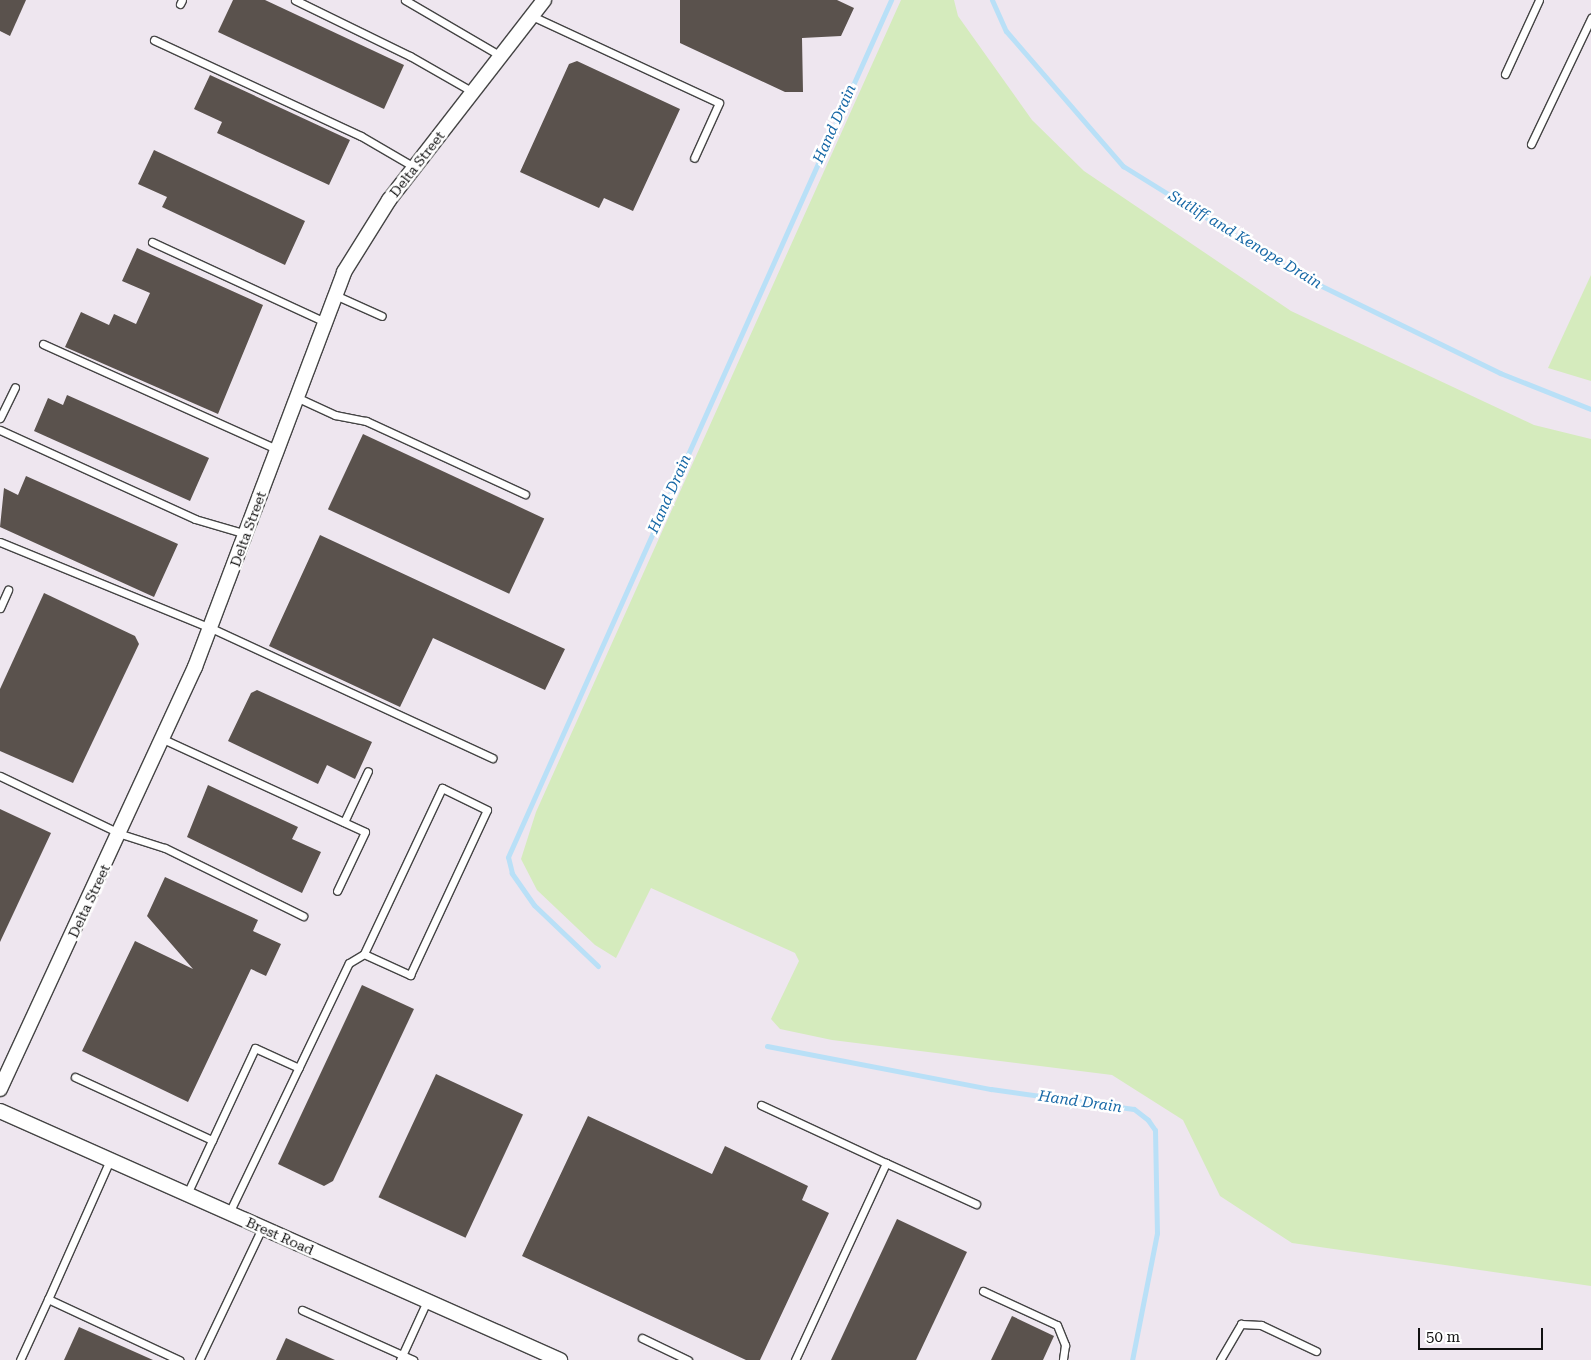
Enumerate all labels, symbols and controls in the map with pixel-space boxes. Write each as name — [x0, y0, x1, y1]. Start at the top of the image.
water label: Hand Drain — [810, 82, 860, 166]
street label: Delta Street — [386, 128, 448, 200]
water label: Sutliff and Kenope Drain — [1165, 187, 1325, 293]
water label: Hand Drain — [645, 452, 695, 536]
street label: Delta Street — [227, 489, 269, 569]
street label: Delta Street — [65, 862, 113, 940]
water label: Hand Drain — [1037, 1087, 1123, 1117]
street label: Brest Road — [243, 1214, 317, 1258]
scale bar — [1421, 1318, 1546, 1350]
text: 50 m — [1426, 1328, 1460, 1346]

